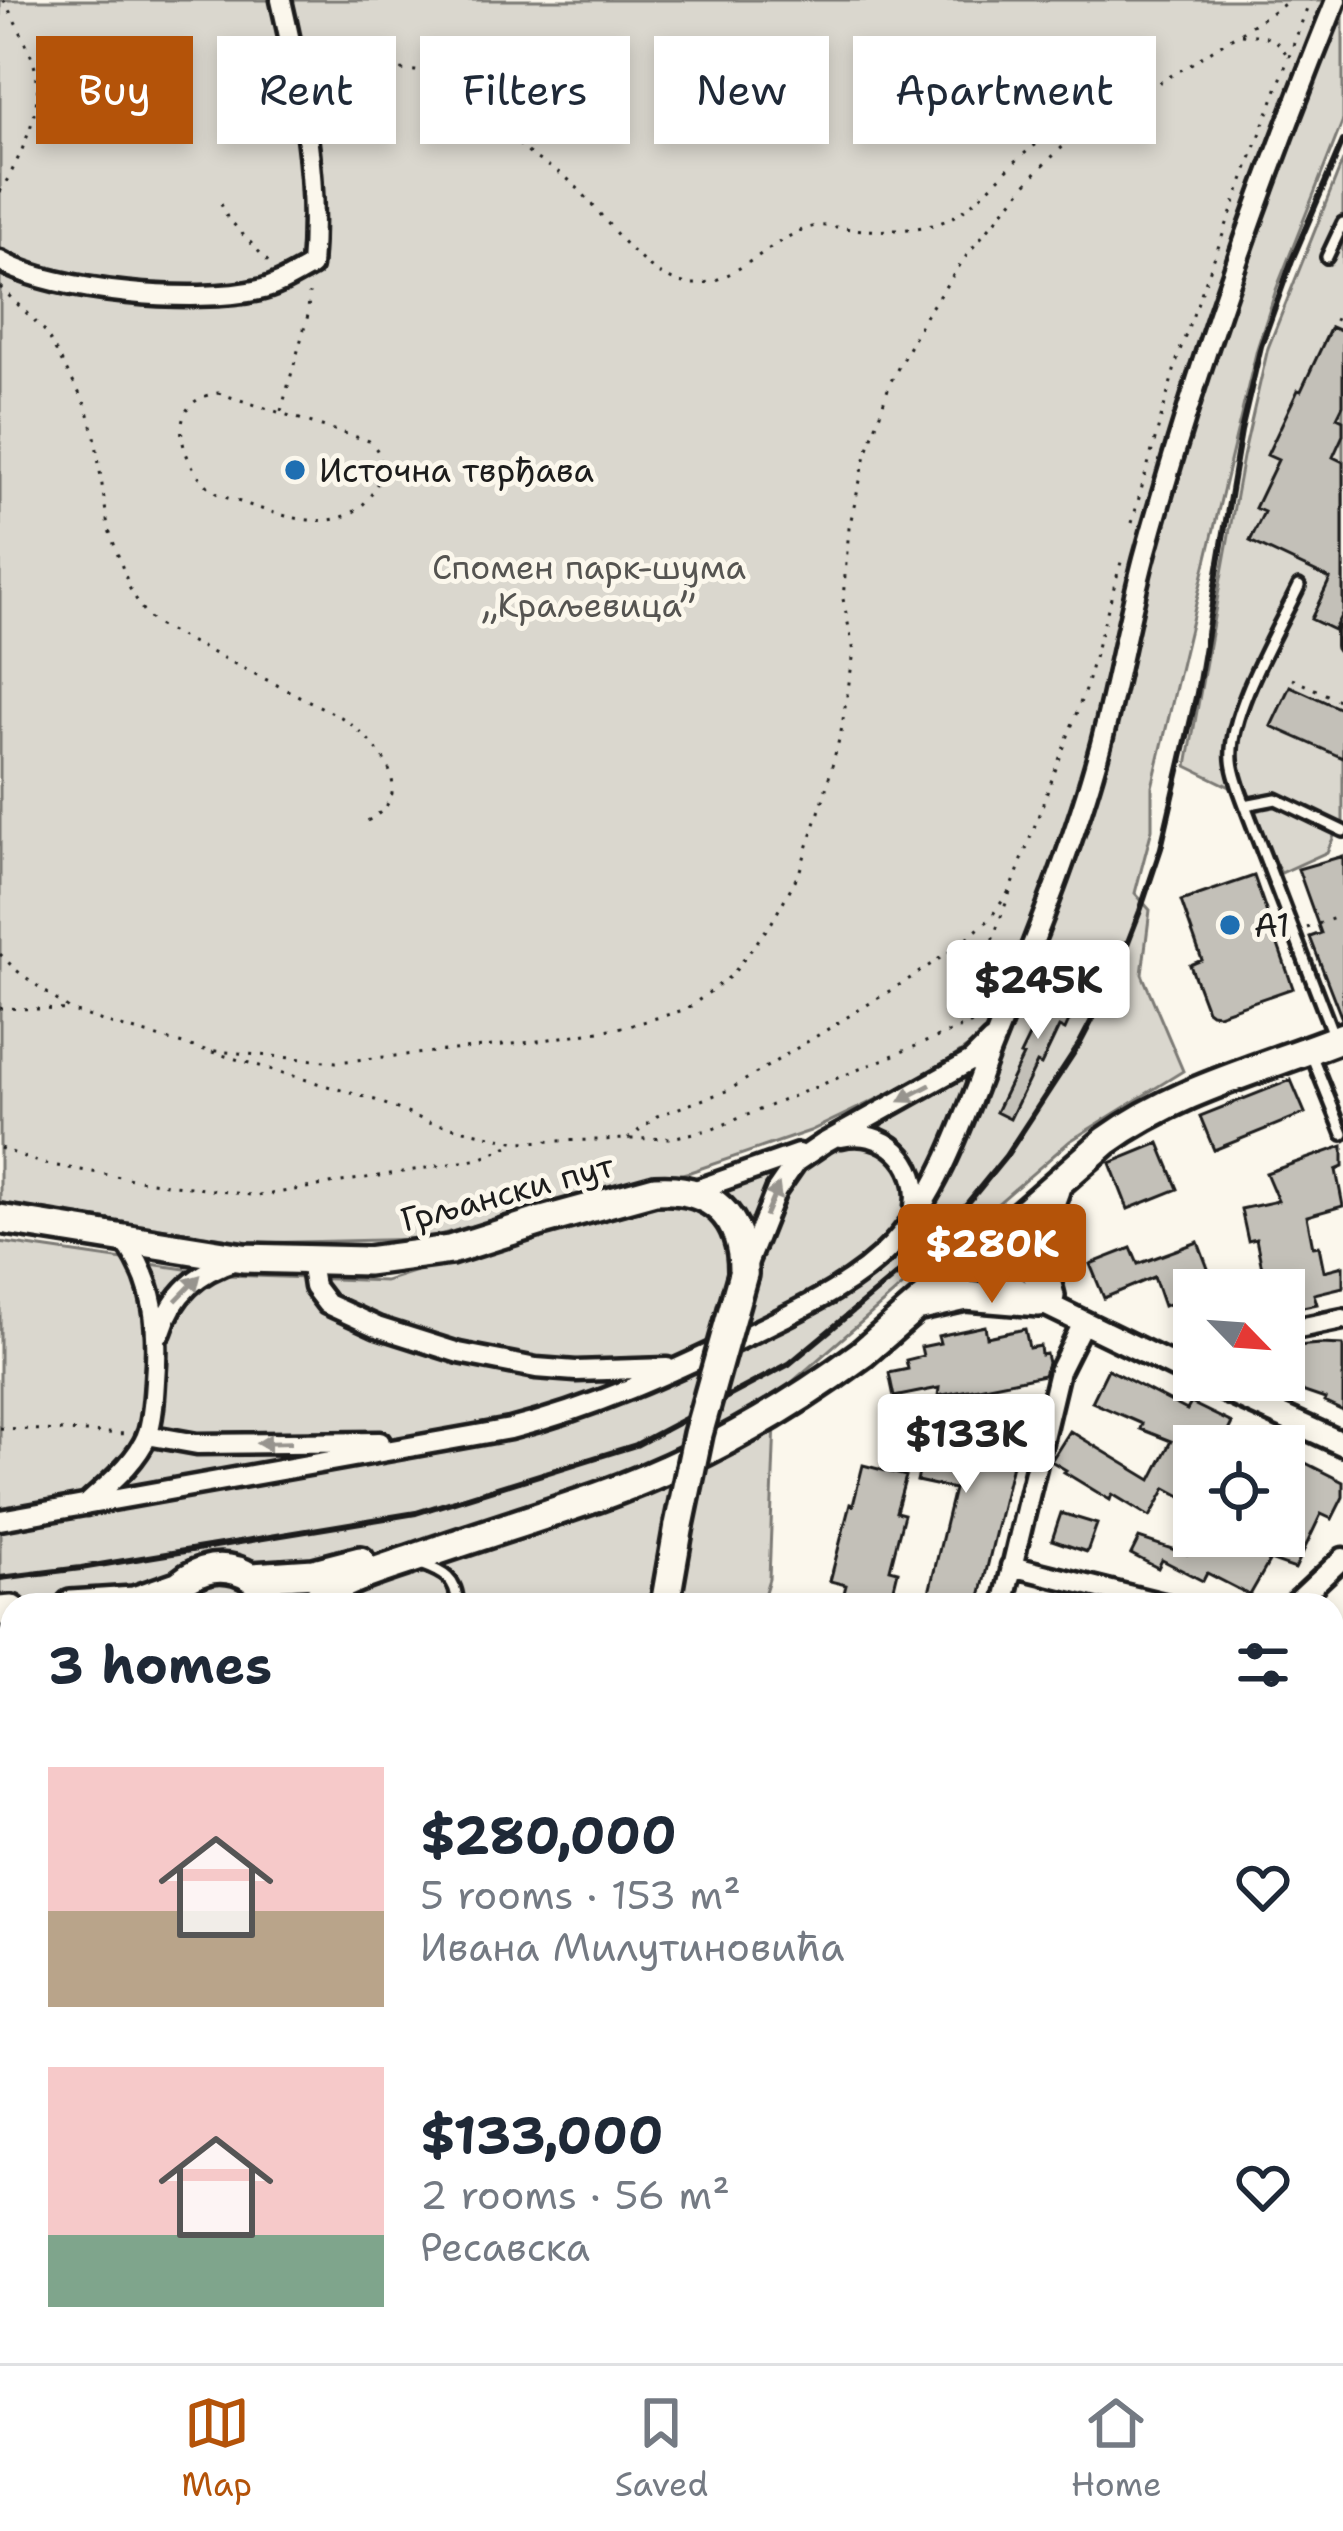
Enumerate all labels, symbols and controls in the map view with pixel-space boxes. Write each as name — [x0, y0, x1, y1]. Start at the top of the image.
chip: Buy — [36, 36, 193, 144]
chip: Rent — [217, 36, 396, 144]
chip: Filters — [420, 36, 630, 144]
chip: New — [654, 36, 829, 144]
chip: Apartment — [853, 36, 1156, 144]
place label: Источна тврђава — [319, 448, 594, 493]
marker: Источна тврђава — [282, 457, 308, 483]
park label: Спомен парк-шума „Краљевица” — [432, 545, 746, 628]
place label: A1 — [1254, 903, 1290, 948]
marker: A1 — [1217, 912, 1243, 938]
pin: $245K — [954, 940, 1122, 1042]
text: $245K — [974, 953, 1102, 1005]
one-way arrow — [897, 1083, 932, 1103]
street label: Грљански пут — [396, 1142, 619, 1242]
one-way arrow — [763, 1183, 783, 1218]
pin: $280K — [908, 1204, 1076, 1306]
text: $280K — [925, 1217, 1059, 1269]
north arrow — [1173, 1269, 1305, 1401]
map controls — [1173, 1269, 1305, 1557]
one-way arrow — [174, 1274, 202, 1303]
pin: $133K — [882, 1394, 1050, 1496]
text: $133K — [905, 1407, 1027, 1459]
button: locate — [1173, 1425, 1305, 1557]
one-way arrow — [254, 1433, 292, 1453]
text: 3 homes — [48, 1631, 272, 1699]
icon: filters — [1230, 1632, 1296, 1698]
text: $280,000 — [420, 1801, 677, 1869]
icon: home — [144, 1815, 288, 1959]
icon: heart — [1230, 1854, 1296, 1920]
text: 5 rooms · 153 m² — [420, 1869, 741, 1921]
text: Ивана Милутиновића — [420, 1921, 845, 1973]
text: $133,000 — [420, 2101, 664, 2169]
icon: home — [144, 2115, 288, 2259]
icon: heart — [1230, 2154, 1296, 2220]
text: 2 rooms · 56 m² — [420, 2169, 730, 2221]
text: Ресавска — [420, 2221, 590, 2273]
tab: Map — [181, 2390, 252, 2507]
tab: Saved — [615, 2390, 708, 2507]
tab: Home — [1071, 2390, 1162, 2507]

